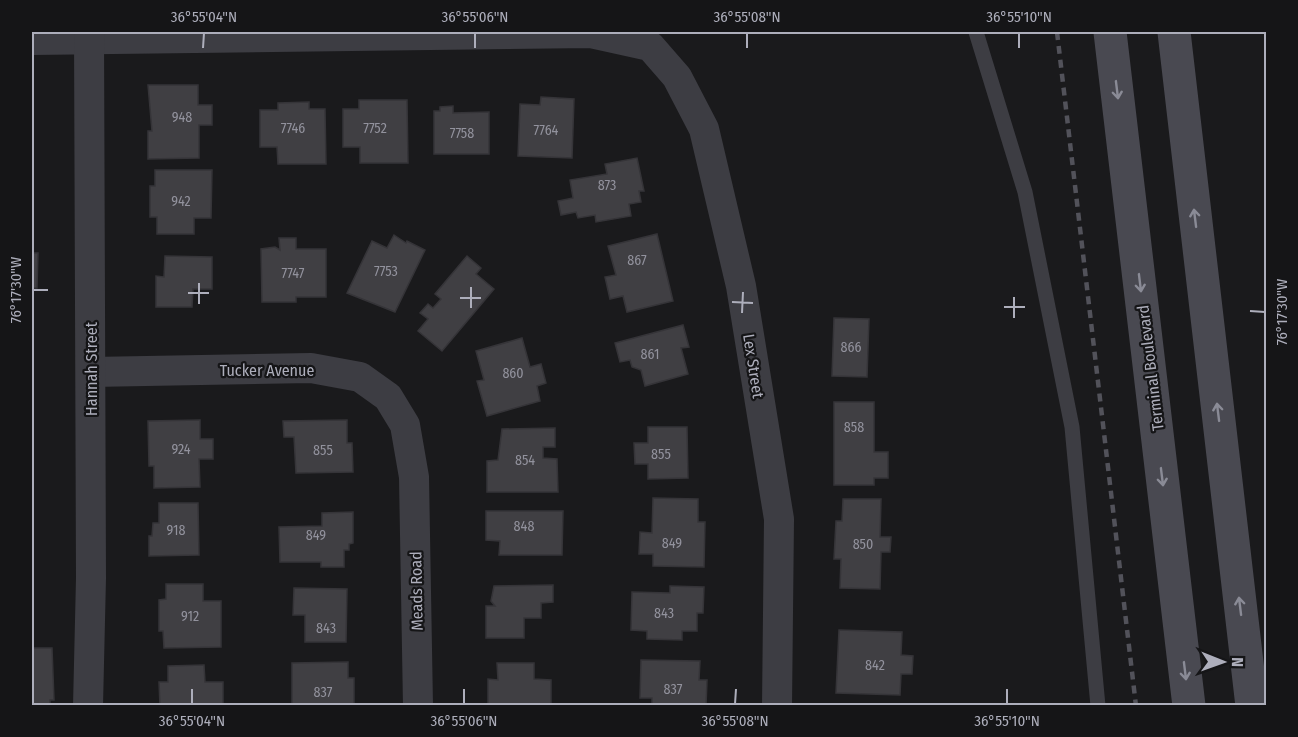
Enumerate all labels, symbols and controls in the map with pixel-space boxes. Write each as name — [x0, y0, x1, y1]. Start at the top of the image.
text: 36°55'04"N — [171, 8, 237, 26]
text: 36°55'06"N — [442, 8, 508, 26]
text: 36°55'08"N — [713, 8, 781, 26]
text: 36°55'10"N — [986, 8, 1052, 26]
one-way arrow — [1112, 79, 1123, 99]
house number: 948 — [172, 109, 192, 126]
house number: 7746 — [281, 120, 305, 137]
house number: 7752 — [363, 120, 387, 137]
house number: 7764 — [534, 122, 559, 139]
house number: 7758 — [450, 125, 474, 142]
house number: 873 — [598, 177, 616, 194]
house number: 942 — [171, 193, 191, 210]
one-way arrow — [1190, 209, 1201, 229]
house number: 867 — [627, 252, 647, 269]
text: 76°17'30"W — [7, 257, 25, 323]
house number: 7753 — [374, 263, 398, 280]
house number: 7747 — [281, 265, 305, 282]
one-way arrow — [1134, 273, 1145, 293]
text: 76°17'30"W — [1273, 279, 1291, 345]
street label: Terminal Boulevard — [1133, 304, 1168, 432]
street label: Hannah Street — [82, 321, 101, 416]
street label: Lex Street — [739, 333, 768, 400]
house number: 866 — [841, 339, 861, 356]
house number: 861 — [641, 346, 659, 363]
street label: Tucker Avenue — [220, 361, 314, 380]
house number: 860 — [502, 365, 524, 382]
one-way arrow — [1212, 403, 1223, 422]
house number: 858 — [844, 419, 864, 436]
house number: 924 — [171, 441, 191, 458]
house number: 855 — [313, 442, 333, 459]
house number: 855 — [651, 446, 671, 463]
house number: 854 — [515, 452, 535, 469]
one-way arrow — [1157, 467, 1168, 486]
house number: 848 — [514, 518, 534, 535]
house number: 918 — [166, 522, 186, 539]
house number: 849 — [306, 527, 326, 544]
house number: 849 — [662, 535, 682, 552]
house number: 850 — [853, 536, 873, 553]
street label: Meads Road — [406, 551, 427, 631]
one-way arrow — [1235, 596, 1246, 616]
house number: 843 — [654, 605, 674, 622]
house number: 912 — [181, 608, 199, 625]
house number: 843 — [316, 620, 336, 637]
north arrow — [1193, 632, 1253, 692]
house number: 842 — [865, 657, 885, 674]
text: N — [1228, 657, 1247, 667]
one-way arrow — [1180, 660, 1191, 680]
house number: 837 — [664, 681, 683, 698]
house number: 837 — [314, 684, 333, 701]
text: 36°55'04"N — [159, 712, 225, 730]
text: 36°55'06"N — [431, 712, 497, 730]
text: 36°55'08"N — [701, 712, 769, 730]
text: 36°55'10"N — [974, 712, 1040, 730]

